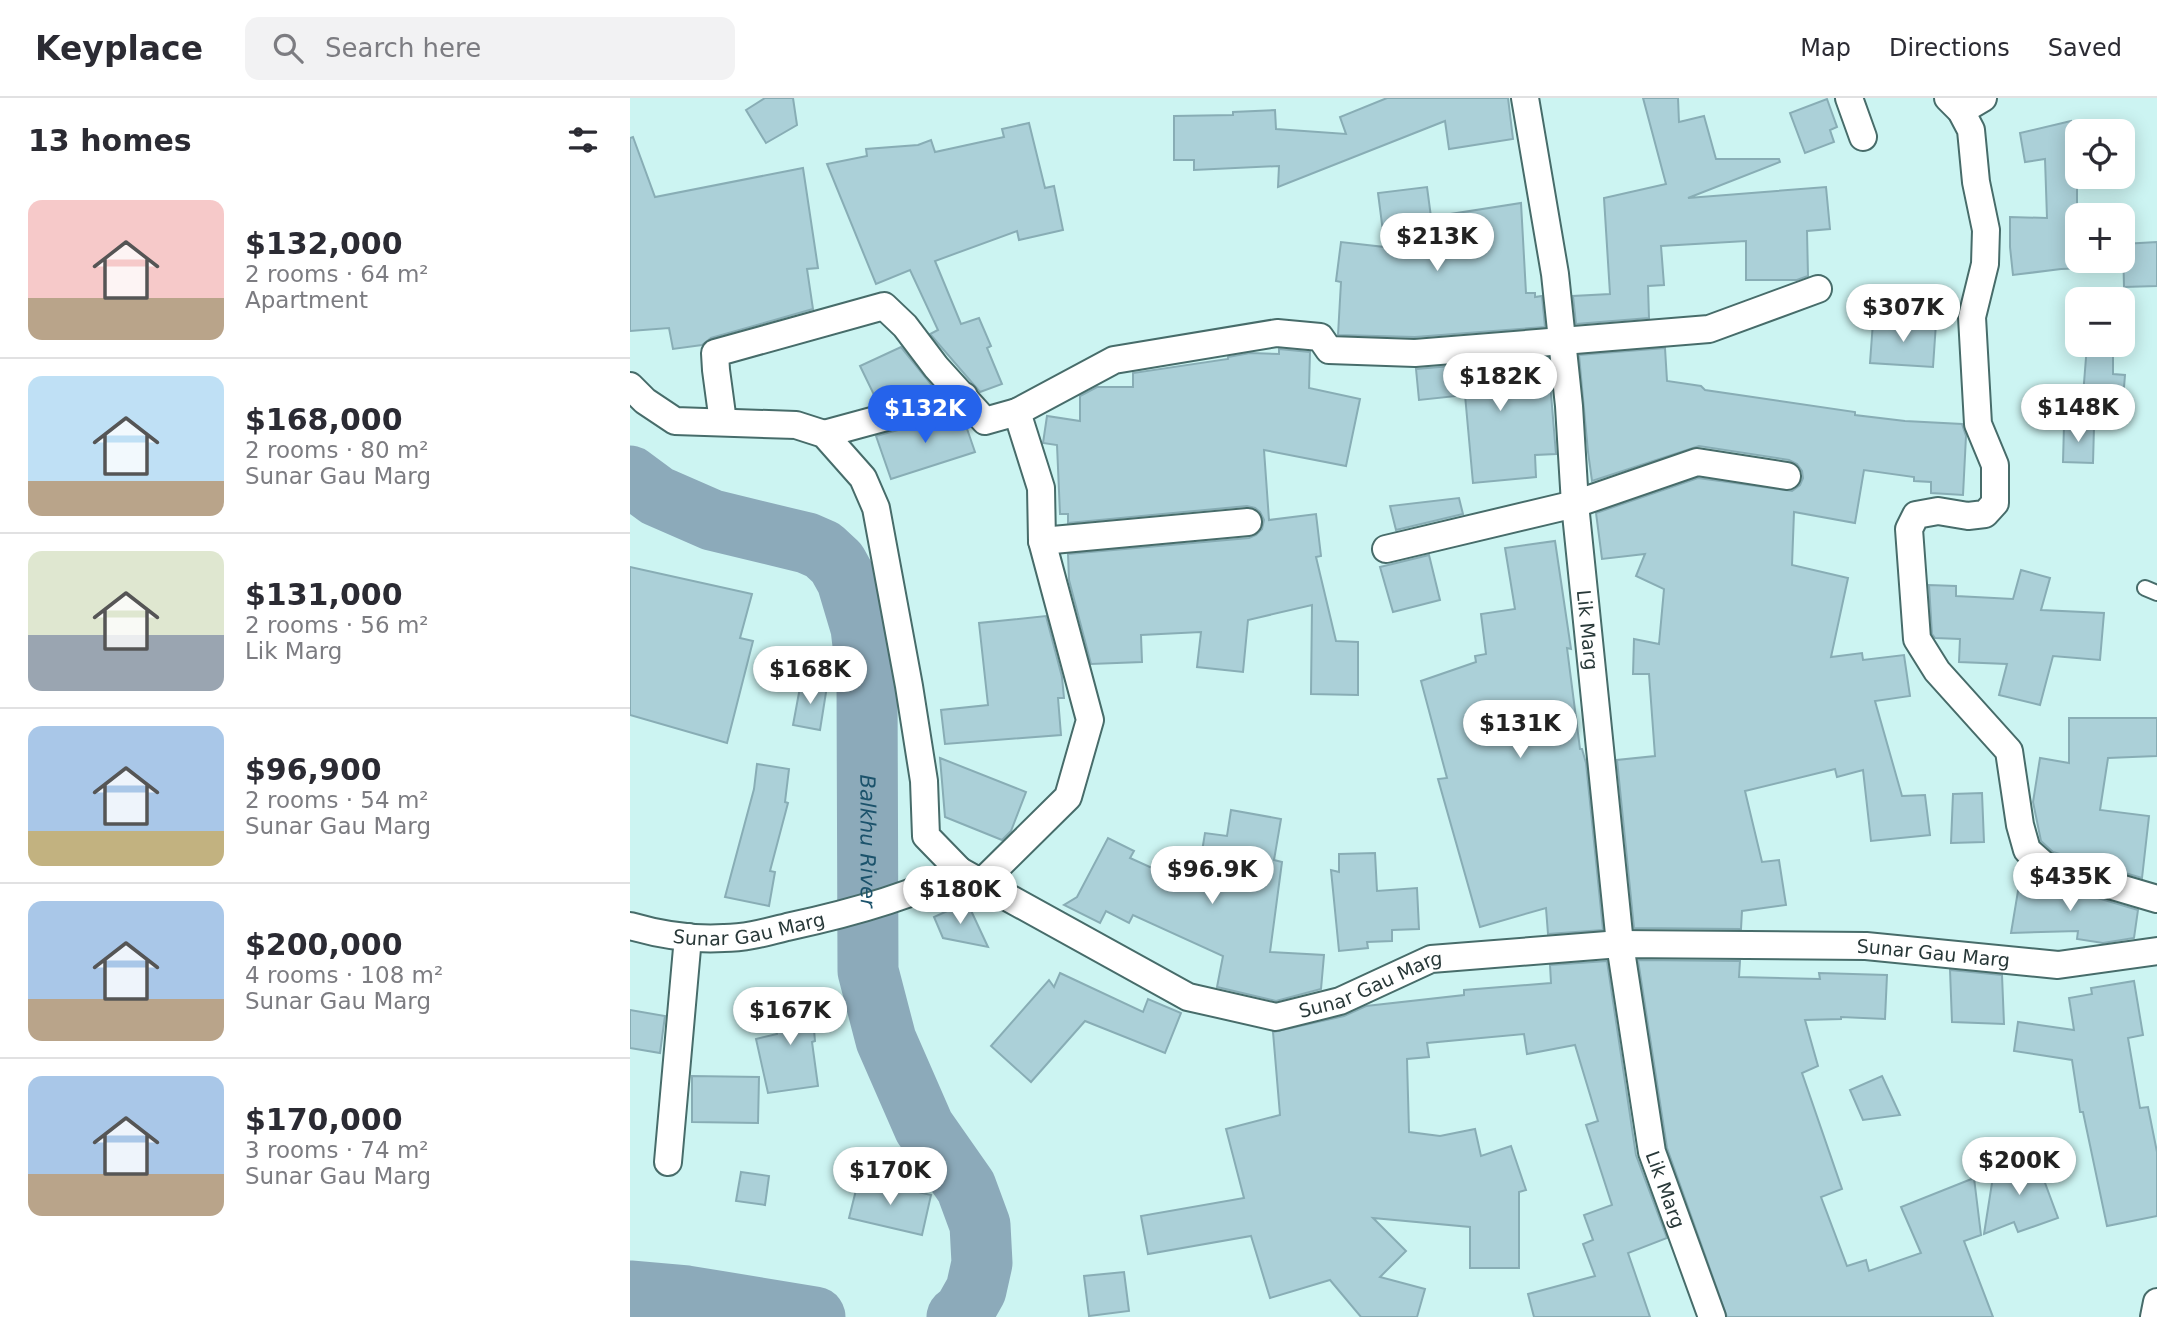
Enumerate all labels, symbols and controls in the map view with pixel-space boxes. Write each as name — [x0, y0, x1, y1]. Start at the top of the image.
search box — [245, 17, 735, 80]
text: Keyplace — [35, 29, 203, 68]
icon: search — [269, 29, 307, 67]
text: Search here — [325, 33, 481, 63]
text: Map — [1800, 34, 1851, 62]
text: Directions — [1889, 34, 2010, 62]
text: Saved — [2048, 34, 2122, 62]
map controls — [2065, 119, 2135, 357]
button: locate — [2065, 119, 2135, 189]
icon: filters — [564, 121, 602, 159]
text: 13 homes — [28, 123, 192, 158]
button: + — [2065, 203, 2135, 273]
pin: $213K — [1388, 214, 1486, 273]
text: $213K — [1396, 223, 1478, 249]
text: $132,000 — [245, 226, 403, 261]
icon: home — [84, 228, 168, 312]
text: 2 rooms · 64 m² — [245, 261, 429, 287]
pin: $307K — [1854, 285, 1952, 344]
text: Apartment — [245, 287, 368, 313]
button: − — [2065, 287, 2135, 357]
text: $307K — [1862, 294, 1944, 320]
pin: $182K — [1451, 354, 1549, 413]
text: $182K — [1459, 363, 1541, 389]
pin: $148K — [2029, 384, 2127, 444]
pin: $132K — [876, 386, 974, 445]
text: $148K — [2037, 394, 2119, 420]
text: $132K — [884, 395, 966, 421]
text: $168,000 — [245, 402, 403, 437]
icon: home — [84, 404, 168, 488]
text: 2 rooms · 80 m² — [245, 437, 429, 463]
text: Sunar Gau Marg — [245, 463, 431, 489]
text: $131,000 — [245, 577, 403, 612]
icon: home — [84, 579, 168, 663]
street label: Lik Marg — [1573, 589, 1603, 671]
text: 2 rooms · 56 m² — [245, 612, 429, 638]
text: Lik Marg — [245, 638, 342, 664]
pin: $168K — [761, 646, 859, 706]
text: $168K — [769, 656, 851, 682]
pin: $131K — [1471, 700, 1569, 760]
text: $131K — [1479, 710, 1561, 736]
text: $96,900 — [245, 752, 382, 787]
icon: home — [84, 754, 168, 838]
water label: Balkhu River — [855, 775, 880, 909]
text: 2 rooms · 54 m² — [245, 787, 429, 813]
text: Sunar Gau Marg — [245, 813, 431, 839]
pin: $96.9K — [1155, 846, 1269, 906]
pin: $435K — [2021, 854, 2119, 913]
text: $96.9K — [1167, 856, 1257, 882]
text: $435K — [2029, 863, 2111, 889]
pin: $180K — [911, 866, 1009, 926]
text: $180K — [919, 876, 1001, 902]
street label: Sunar Gau Marg — [672, 908, 827, 950]
text: $200,000 — [245, 927, 403, 962]
icon: home — [84, 929, 168, 1013]
street label: Sunar Gau Marg — [1857, 935, 2011, 971]
street label: Sunar Gau Marg — [1296, 947, 1443, 1022]
text: 4 rooms · 108 m² — [245, 962, 443, 988]
text: Sunar Gau Marg — [245, 988, 431, 1014]
pin: $167K — [741, 988, 839, 1047]
text: $167K — [749, 997, 831, 1023]
text: $170,000 — [245, 1102, 403, 1137]
icon: home — [84, 1104, 168, 1188]
text: 3 rooms · 74 m² — [245, 1137, 429, 1163]
pin: $200K — [1970, 1138, 2068, 1197]
text: $200K — [1978, 1147, 2060, 1173]
pin: $170K — [841, 1148, 939, 1207]
street label: Lik Marg — [1641, 1148, 1690, 1231]
text: $170K — [849, 1157, 931, 1183]
text: Sunar Gau Marg — [245, 1163, 431, 1189]

